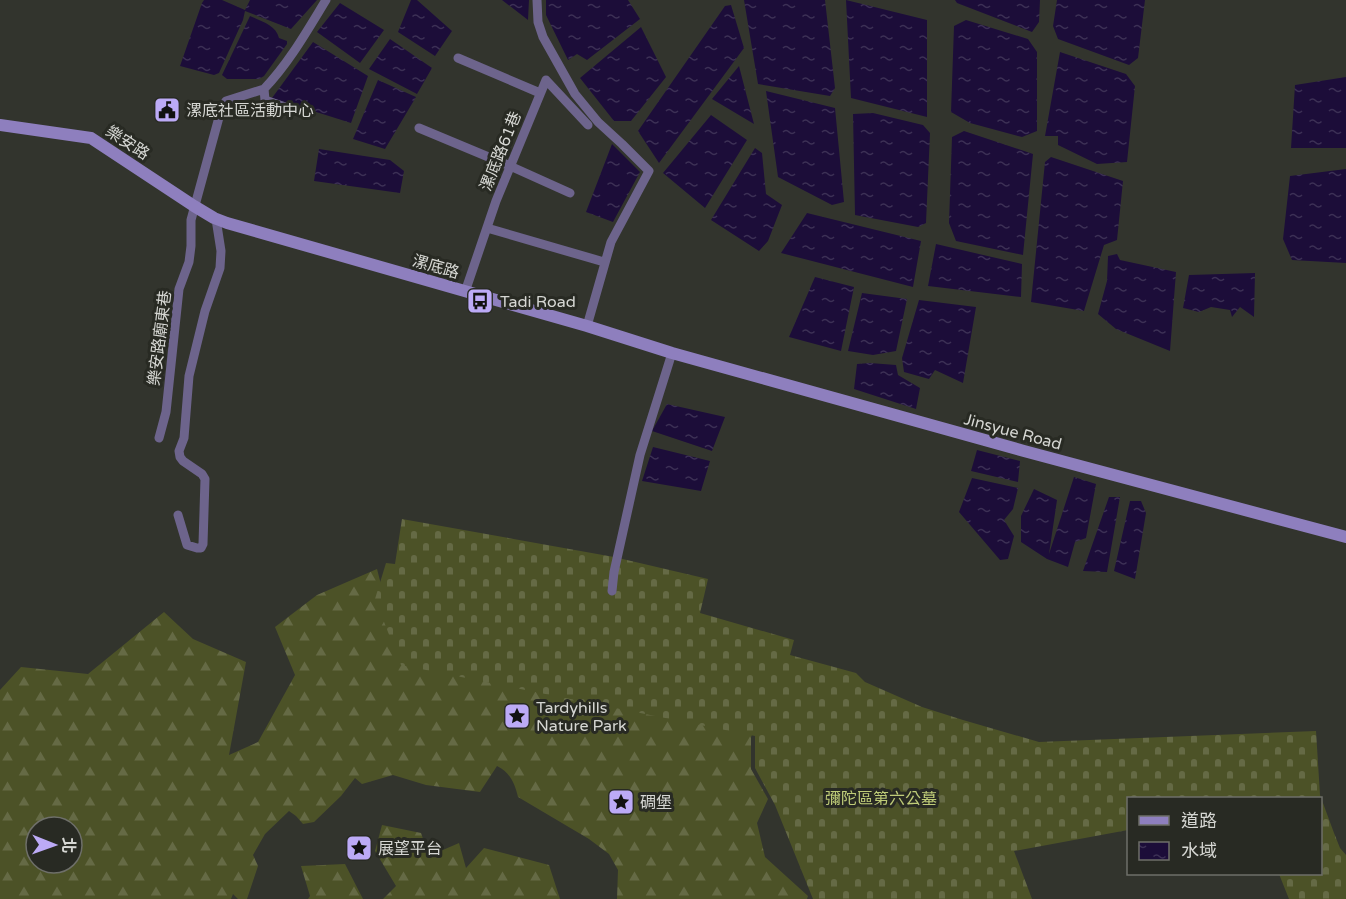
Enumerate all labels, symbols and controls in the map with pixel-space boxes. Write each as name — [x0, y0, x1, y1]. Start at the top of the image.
public building icon: 漯底社區活動中心 — [152, 95, 182, 125]
place label: 漯底社區活動中心 — [186, 101, 314, 121]
street label: 漯底路61巷 — [476, 109, 526, 194]
street label: 樂安路 — [102, 121, 153, 164]
street label: 漯底路 — [410, 251, 462, 283]
bus stop icon: Tadi Road — [465, 286, 495, 316]
street label: 樂安路廟東巷 — [144, 289, 176, 387]
place label: Tadi Road — [500, 292, 576, 312]
street label: Jinsyue Road — [962, 409, 1064, 455]
place label: Tardyhills Nature Park — [536, 698, 627, 736]
place icon: Tardyhills Nature Park — [502, 701, 532, 731]
place icon: 碉堡 — [606, 787, 636, 817]
park label: 彌陀區第六公墓 — [825, 789, 937, 809]
place label: 碉堡 — [640, 793, 672, 813]
legend — [1127, 797, 1322, 875]
text: 道路 — [1181, 810, 1217, 832]
north arrow — [24, 815, 84, 875]
place icon: 展望平台 — [344, 833, 374, 863]
text: 北 — [58, 837, 78, 853]
place label: 展望平台 — [378, 839, 442, 859]
text: 水域 — [1181, 840, 1217, 862]

